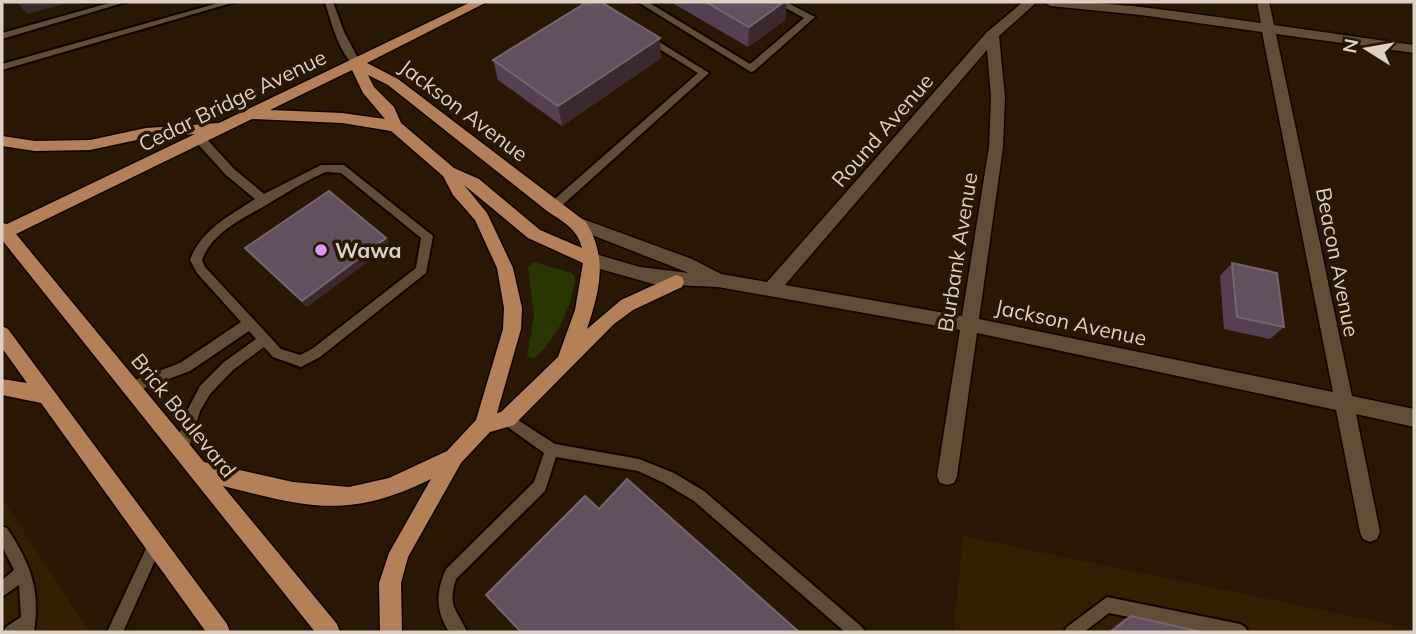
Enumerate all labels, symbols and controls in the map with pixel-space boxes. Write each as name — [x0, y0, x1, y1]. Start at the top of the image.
north arrow — [1332, 14, 1402, 84]
text: N — [1337, 36, 1363, 55]
street label: Cedar Bridge Avenue — [134, 43, 330, 157]
street label: Jackson Avenue — [395, 53, 533, 167]
street label: Round Avenue — [826, 68, 938, 192]
street label: Burbank Avenue — [932, 170, 982, 334]
street label: Beacon Avenue — [1311, 185, 1365, 339]
place label: Wawa — [335, 237, 402, 263]
marker: Wawa — [313, 242, 329, 258]
street label: Jackson Avenue — [993, 293, 1149, 351]
street label: Brick Boulevard — [126, 348, 242, 482]

